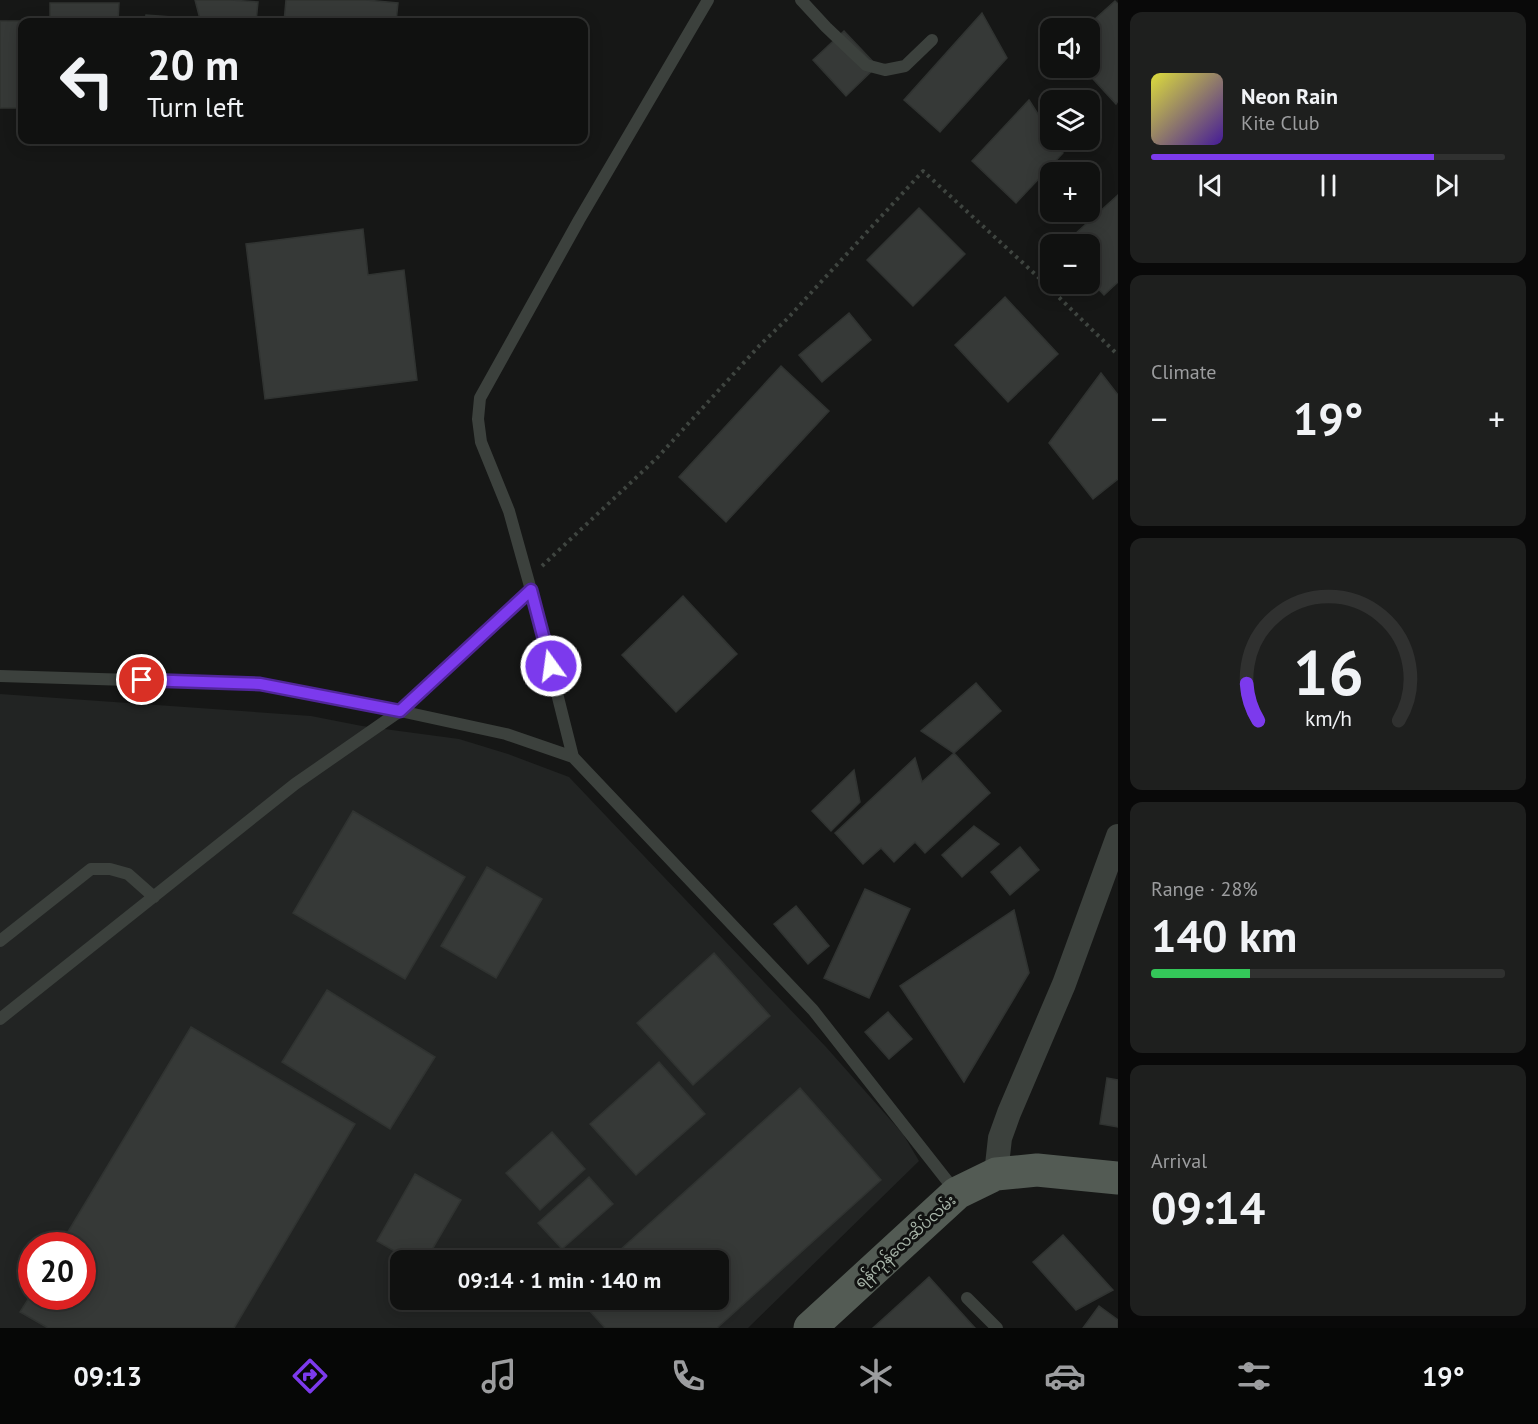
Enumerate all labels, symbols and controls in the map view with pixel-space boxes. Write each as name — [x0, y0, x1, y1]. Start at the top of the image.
map controls — [1040, 18, 1100, 294]
button: sound — [1040, 18, 1100, 78]
text: 20 m — [147, 37, 239, 92]
icon: left — [48, 42, 126, 120]
text: Neon Rain — [1241, 82, 1338, 110]
text: Turn left — [147, 90, 244, 124]
button: layers — [1040, 90, 1100, 150]
text: Kite Club — [1241, 110, 1319, 136]
button: + — [1040, 162, 1100, 222]
icon: previous — [1194, 169, 1227, 202]
icon: pause — [1312, 169, 1345, 202]
icon: next — [1430, 169, 1463, 202]
button: − — [1040, 234, 1100, 294]
text: Climate — [1151, 359, 1217, 385]
text: 19° — [1293, 389, 1363, 447]
text: − — [1151, 397, 1168, 440]
text: + — [1488, 397, 1505, 440]
text: 16 — [1293, 631, 1363, 712]
position arrow — [519, 634, 583, 698]
pin — [116, 654, 167, 705]
icon: arrive — [125, 663, 158, 696]
text: km/h — [1304, 704, 1351, 732]
text: Range · 28% — [1151, 876, 1258, 902]
text: 140 km — [1151, 906, 1297, 964]
text: Arrival — [1151, 1148, 1207, 1174]
text: 09:14 — [1151, 1178, 1265, 1236]
street label: ရန်ကုန်လေဆိပ်လမ်း — [850, 1191, 962, 1294]
speed limit sign: 20 — [18, 1232, 96, 1310]
text: 09:14 · 1 min · 140 m — [458, 1266, 661, 1294]
icon: directions — [289, 1355, 331, 1397]
icon: music — [478, 1355, 520, 1397]
icon: phone — [667, 1355, 709, 1397]
icon: climate — [855, 1355, 897, 1397]
icon: car — [1044, 1355, 1086, 1397]
icon: filters — [1233, 1355, 1275, 1397]
text: 09:13 — [73, 1359, 142, 1393]
text: 19° — [1422, 1359, 1464, 1393]

